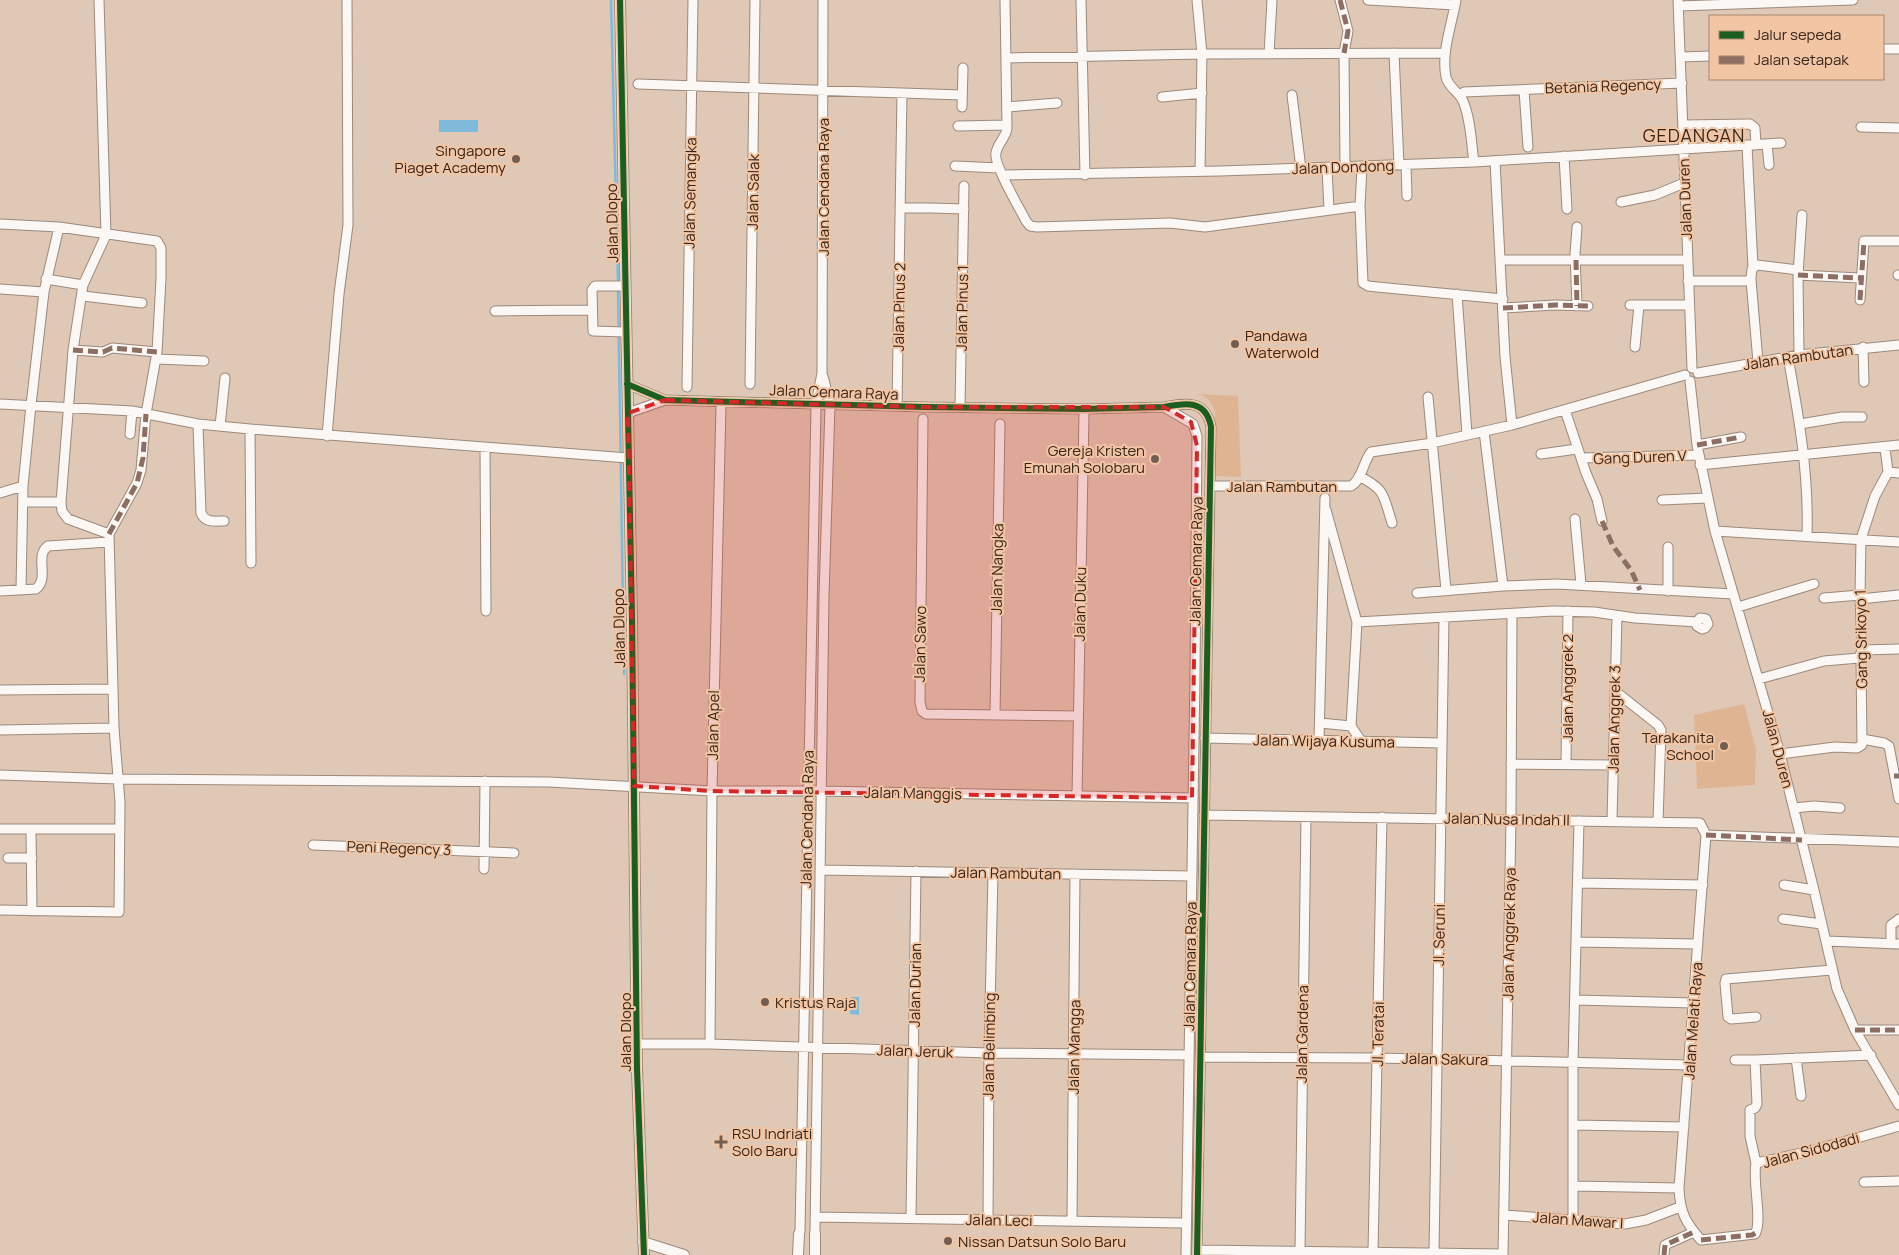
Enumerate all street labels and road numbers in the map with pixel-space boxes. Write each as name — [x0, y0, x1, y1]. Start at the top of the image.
street label: Betania Regency — [1544, 73, 1662, 99]
street label: Jalan Cendana Raya — [813, 118, 834, 256]
street label: Jalan Semangka — [679, 137, 701, 249]
street label: Jalan Salak — [742, 153, 764, 230]
street label: Jalan Dondong — [1291, 155, 1395, 179]
street label: Jalan Duren — [1673, 158, 1697, 240]
street label: Jalan Dlopo — [601, 183, 623, 263]
street label: Jalan Pinus 2 — [888, 262, 910, 352]
street label: Jalan Pinus 1 — [951, 265, 973, 351]
street label: Jalan Rambutan — [1742, 339, 1854, 375]
street label: Jalan Cemara Raya — [769, 379, 899, 405]
street label: Gang Duren V — [1593, 445, 1687, 469]
street label: Jalan Rambutan — [1227, 476, 1337, 497]
street label: Jalan Cemara Raya — [1184, 496, 1208, 626]
street label: Jalan Nangka — [986, 523, 1008, 615]
street label: Jalan Duku — [1069, 567, 1091, 641]
street label: Jalan Dlopo — [608, 588, 630, 668]
street label: Gang Srikoyo 1 — [1850, 589, 1872, 689]
street label: Jalan Sawo — [909, 606, 931, 682]
street label: Jalan Anggrek 2 — [1557, 634, 1578, 742]
street label: Jalan Anggrek 3 — [1603, 665, 1625, 773]
street label: Jalan Apel — [702, 690, 724, 760]
street label: Jalan Duren — [1757, 707, 1799, 791]
street label: Jalan Wijaya Kusuma — [1253, 729, 1395, 753]
street label: Jalan Cendana Raya — [795, 750, 819, 888]
street label: Jalan Manggis — [864, 782, 962, 804]
street label: Jalan Nusa Indah II — [1444, 807, 1570, 831]
street label: Peni Regency 3 — [346, 836, 452, 860]
street label: Jalan Rambutan — [951, 862, 1062, 884]
street label: Jalan Anggrek Raya — [1497, 867, 1521, 1001]
street label: Jalan Cemara Raya — [1178, 901, 1202, 1031]
street label: Jl. Seruni — [1428, 904, 1450, 966]
street label: Jalan Durian — [904, 943, 926, 1027]
street label: Jalan Melati Raya — [1678, 961, 1708, 1081]
street label: Jalan Gardena — [1291, 985, 1313, 1083]
street label: Jalan Dlopo — [615, 992, 636, 1072]
street label: Jalan Belimbing — [978, 992, 1000, 1100]
street label: Jalan Mangga — [1063, 999, 1085, 1095]
street label: Jl. Teratai — [1367, 1001, 1389, 1067]
street label: Jalan Jeruk — [876, 1039, 954, 1063]
street label: Jalan Sakura — [1402, 1048, 1488, 1070]
street label: Jalan Sidodadi — [1760, 1127, 1862, 1173]
street label: Jalan Mawar I — [1532, 1206, 1624, 1234]
street label: Jalan Leci — [965, 1209, 1033, 1231]

